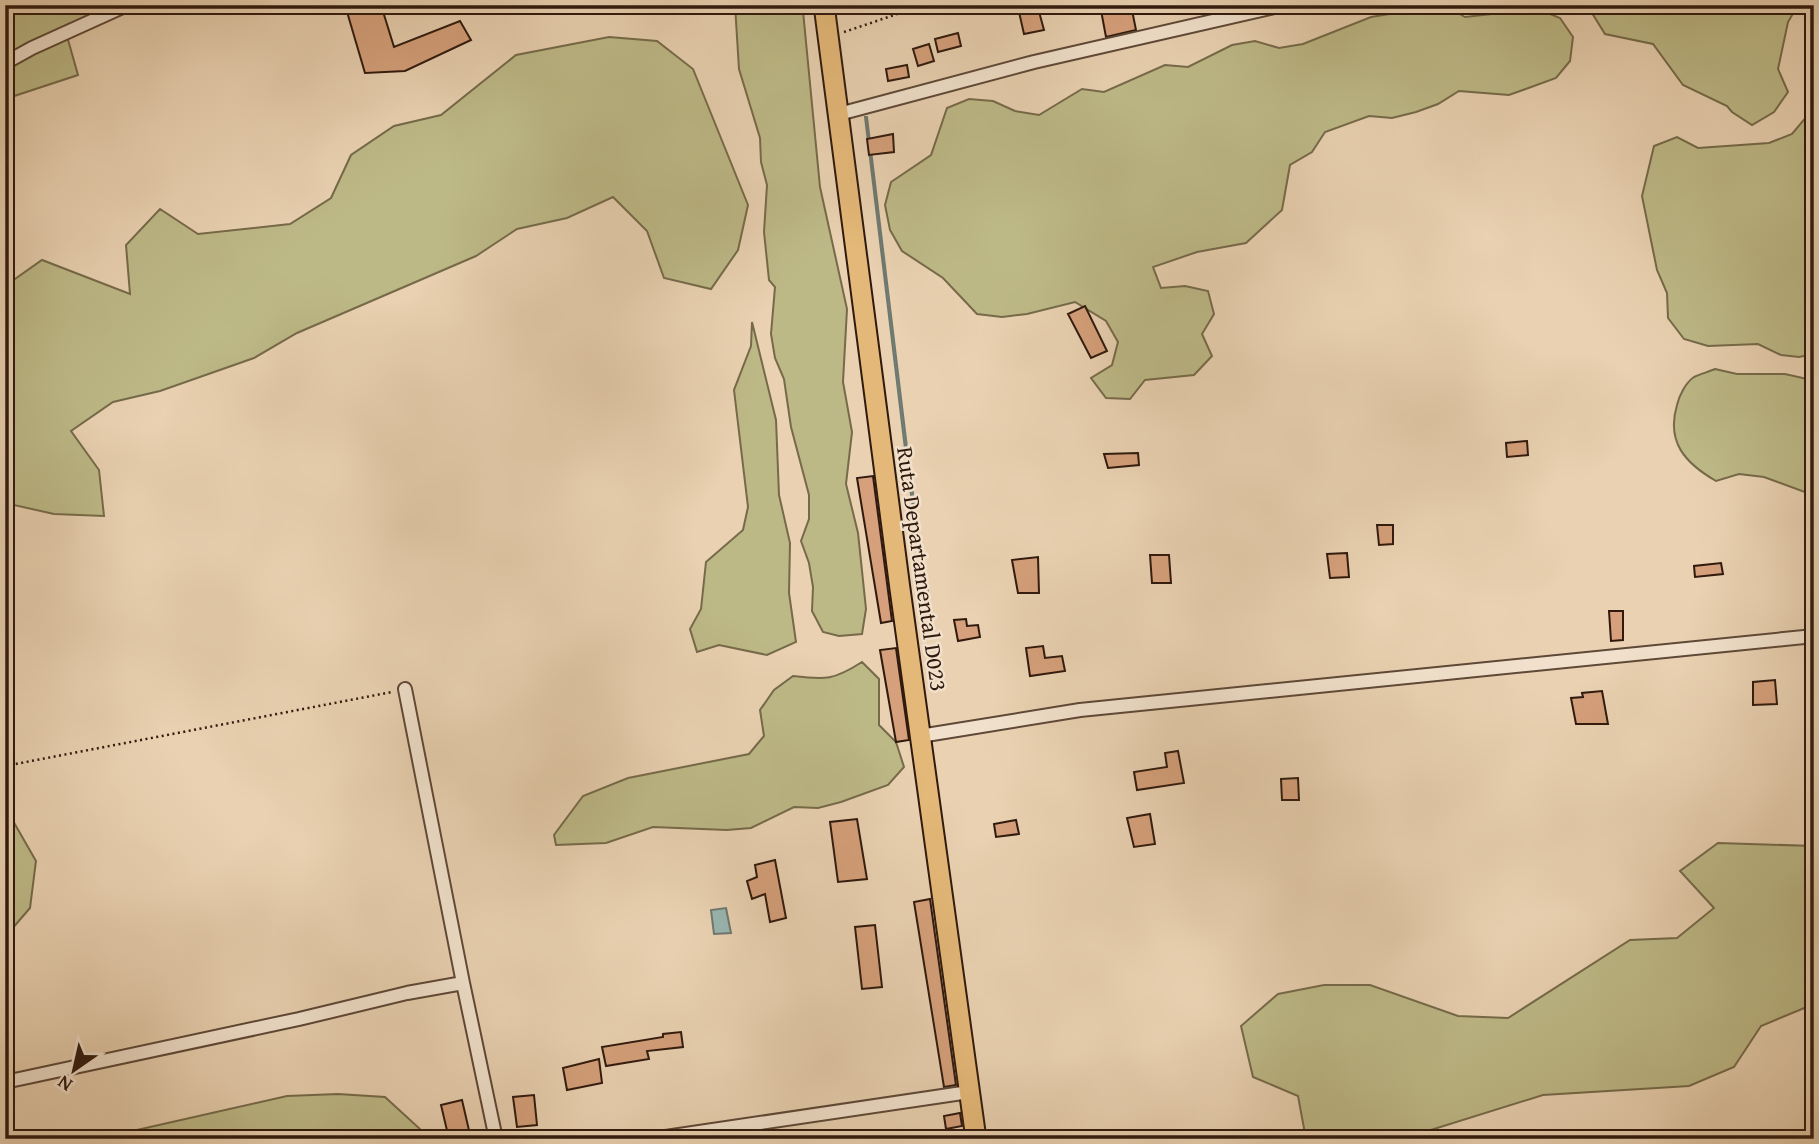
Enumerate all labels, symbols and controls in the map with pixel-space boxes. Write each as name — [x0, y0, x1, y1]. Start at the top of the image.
street label: Ruta Departamental D023 — [889, 445, 956, 693]
north arrow — [38, 1036, 108, 1106]
text: N — [51, 1069, 78, 1099]

